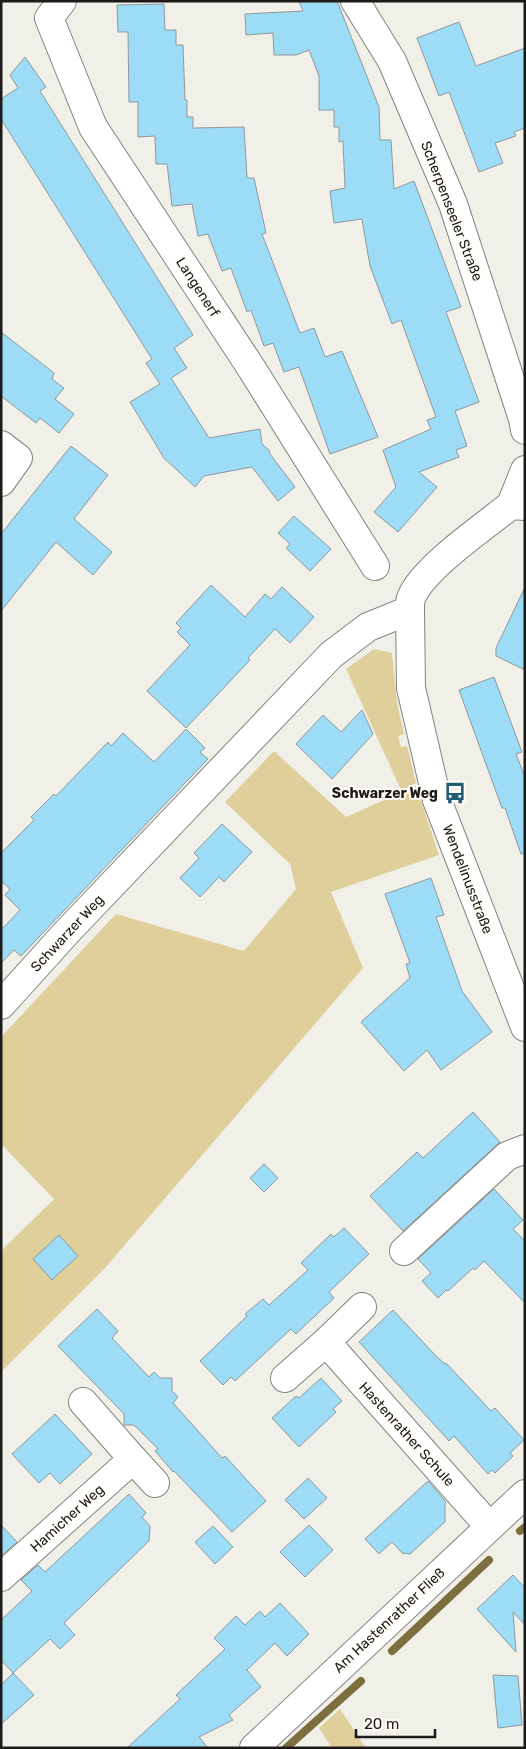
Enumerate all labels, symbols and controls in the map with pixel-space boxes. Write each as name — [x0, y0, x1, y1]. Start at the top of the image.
street label: Scherpenseeler Straße — [417, 139, 486, 284]
street label: Langenerf — [172, 254, 223, 321]
bus stop icon: Schwarzer Weg — [442, 780, 468, 806]
place label: Schwarzer Weg — [332, 785, 438, 802]
street label: Wendelinusstraße — [439, 822, 496, 936]
street label: Schwarzer Weg — [27, 891, 107, 975]
street label: Hastenrather Schule — [355, 1379, 458, 1490]
street label: Hamicher Weg — [27, 1481, 108, 1556]
street label: Am Hastenrather Fließ — [330, 1564, 449, 1676]
scale bar — [356, 1706, 435, 1738]
text: 20 m — [364, 1715, 399, 1733]

